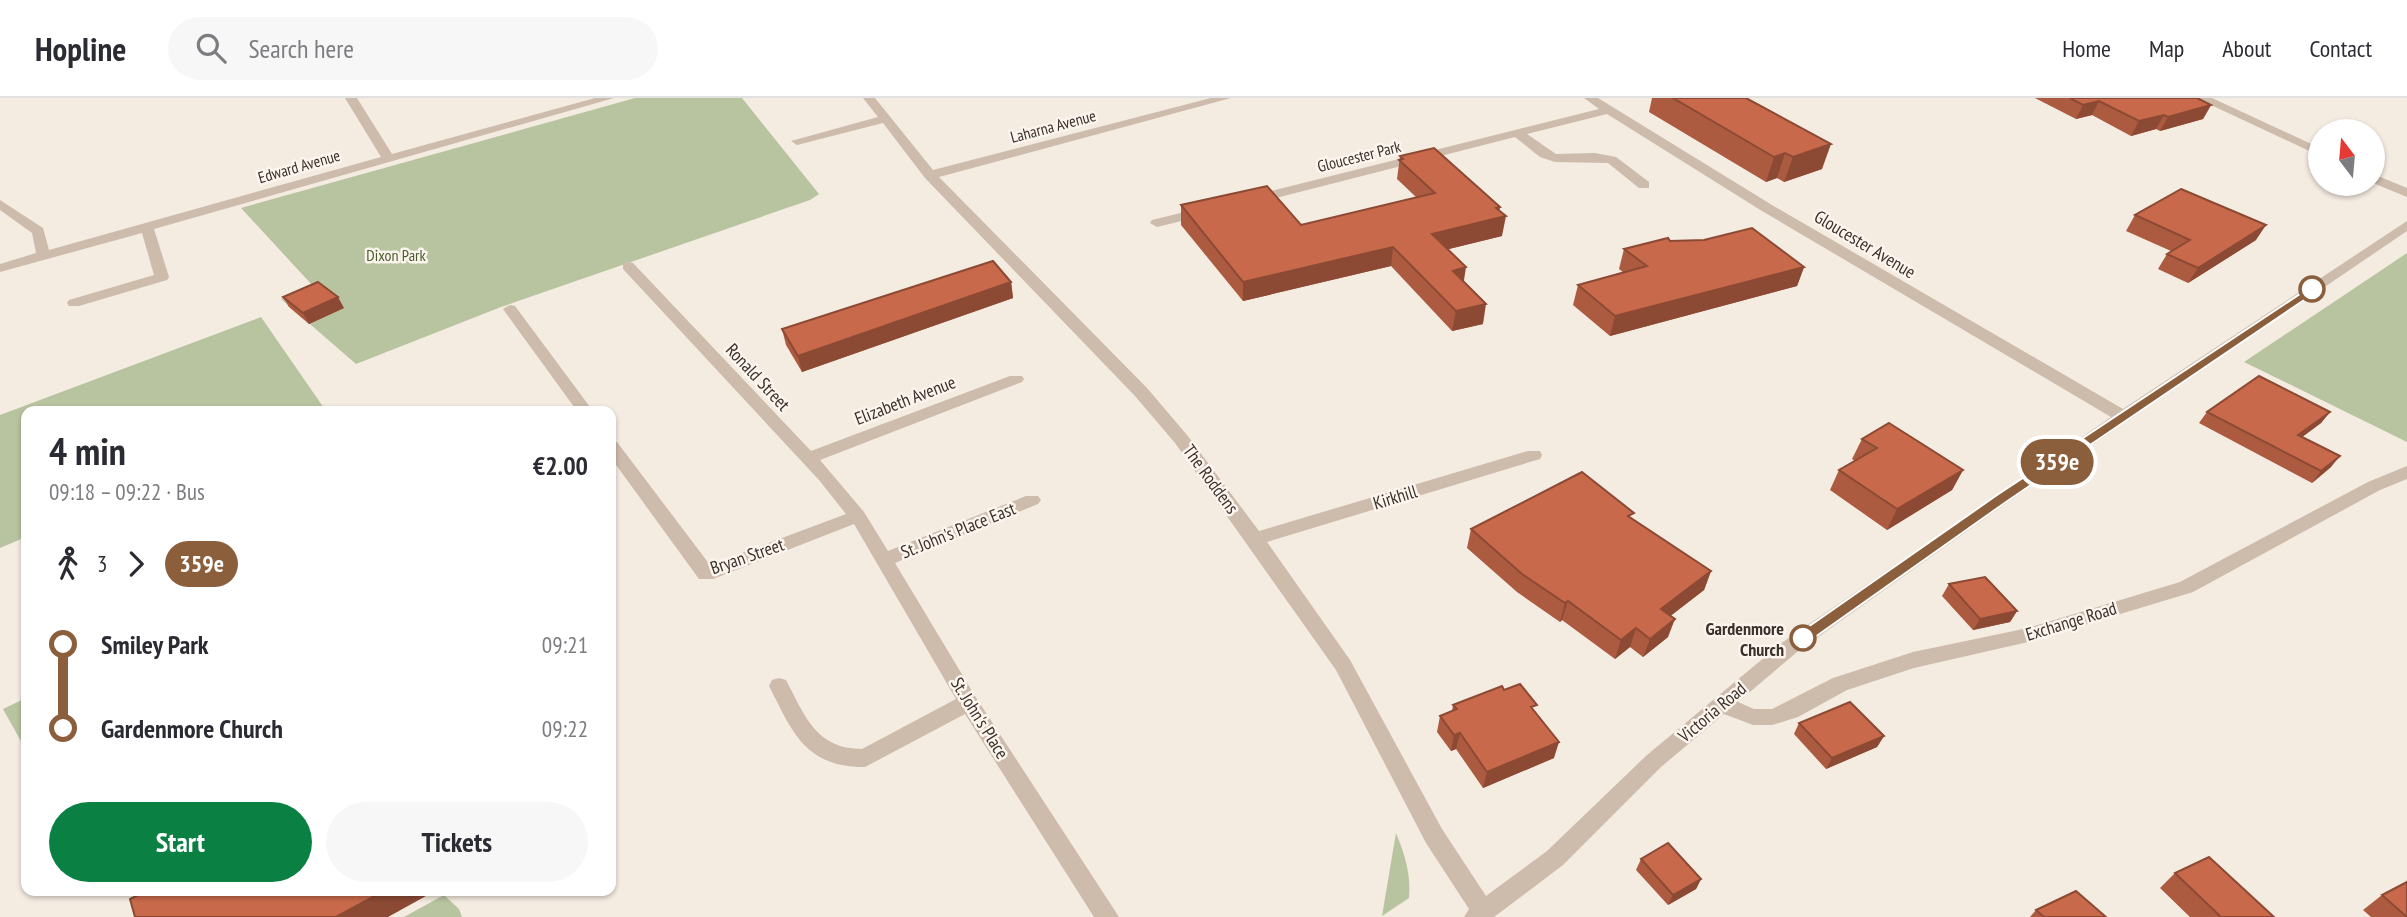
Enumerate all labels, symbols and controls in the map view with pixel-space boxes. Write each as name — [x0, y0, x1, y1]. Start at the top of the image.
search box — [168, 17, 658, 80]
text: Hopline — [35, 27, 126, 70]
icon: search — [192, 29, 230, 67]
text: Search here — [248, 32, 354, 65]
text: Home — [2062, 33, 2111, 64]
text: Map — [2149, 33, 2184, 64]
text: About — [2222, 33, 2271, 64]
text: Contact — [2309, 33, 2372, 64]
street label: Laharna Avenue — [1008, 105, 1098, 147]
north arrow — [2308, 119, 2385, 196]
map controls — [2308, 119, 2385, 196]
street label: Gloucester Park — [1315, 136, 1404, 176]
street label: Edward Avenue — [256, 145, 342, 187]
street label: Gloucester Avenue — [1810, 205, 1920, 283]
park label: Dixon Park — [366, 245, 426, 265]
unlabelled marker — [2299, 276, 2325, 302]
street label: Ronald Street — [721, 338, 795, 416]
street label: Elizabeth Avenue — [851, 370, 959, 430]
text: 4 min — [49, 426, 126, 475]
line badge: 359e — [2008, 439, 2106, 485]
street label: The Roddens — [1178, 440, 1244, 518]
text: 359e — [2035, 446, 2079, 477]
text: €2.00 — [533, 449, 588, 482]
text: 09:18 – 09:22 · Bus — [49, 477, 205, 506]
street label: Kirkhill — [1370, 479, 1421, 515]
street label: St. John's Place East — [897, 497, 1019, 563]
street label: Bryan Street — [707, 533, 787, 579]
icon: walk — [49, 545, 87, 583]
icon: forward — [117, 545, 155, 583]
text: 359e — [179, 548, 224, 579]
text: 3 — [97, 549, 107, 578]
street label: Exchange Road — [2023, 596, 2119, 646]
place label: Gardenmore Church — [1706, 617, 1784, 661]
marker: Gardenmore Church — [1790, 625, 1816, 651]
text: Smiley Park — [101, 628, 209, 661]
text: 09:21 — [542, 630, 588, 659]
street label: St. John's Place — [946, 673, 1014, 763]
street label: Victoria Road — [1673, 677, 1751, 748]
text: Gardenmore Church — [101, 712, 283, 745]
text: 09:22 — [542, 714, 588, 743]
button: Start — [49, 802, 312, 882]
button: Tickets — [326, 802, 588, 882]

